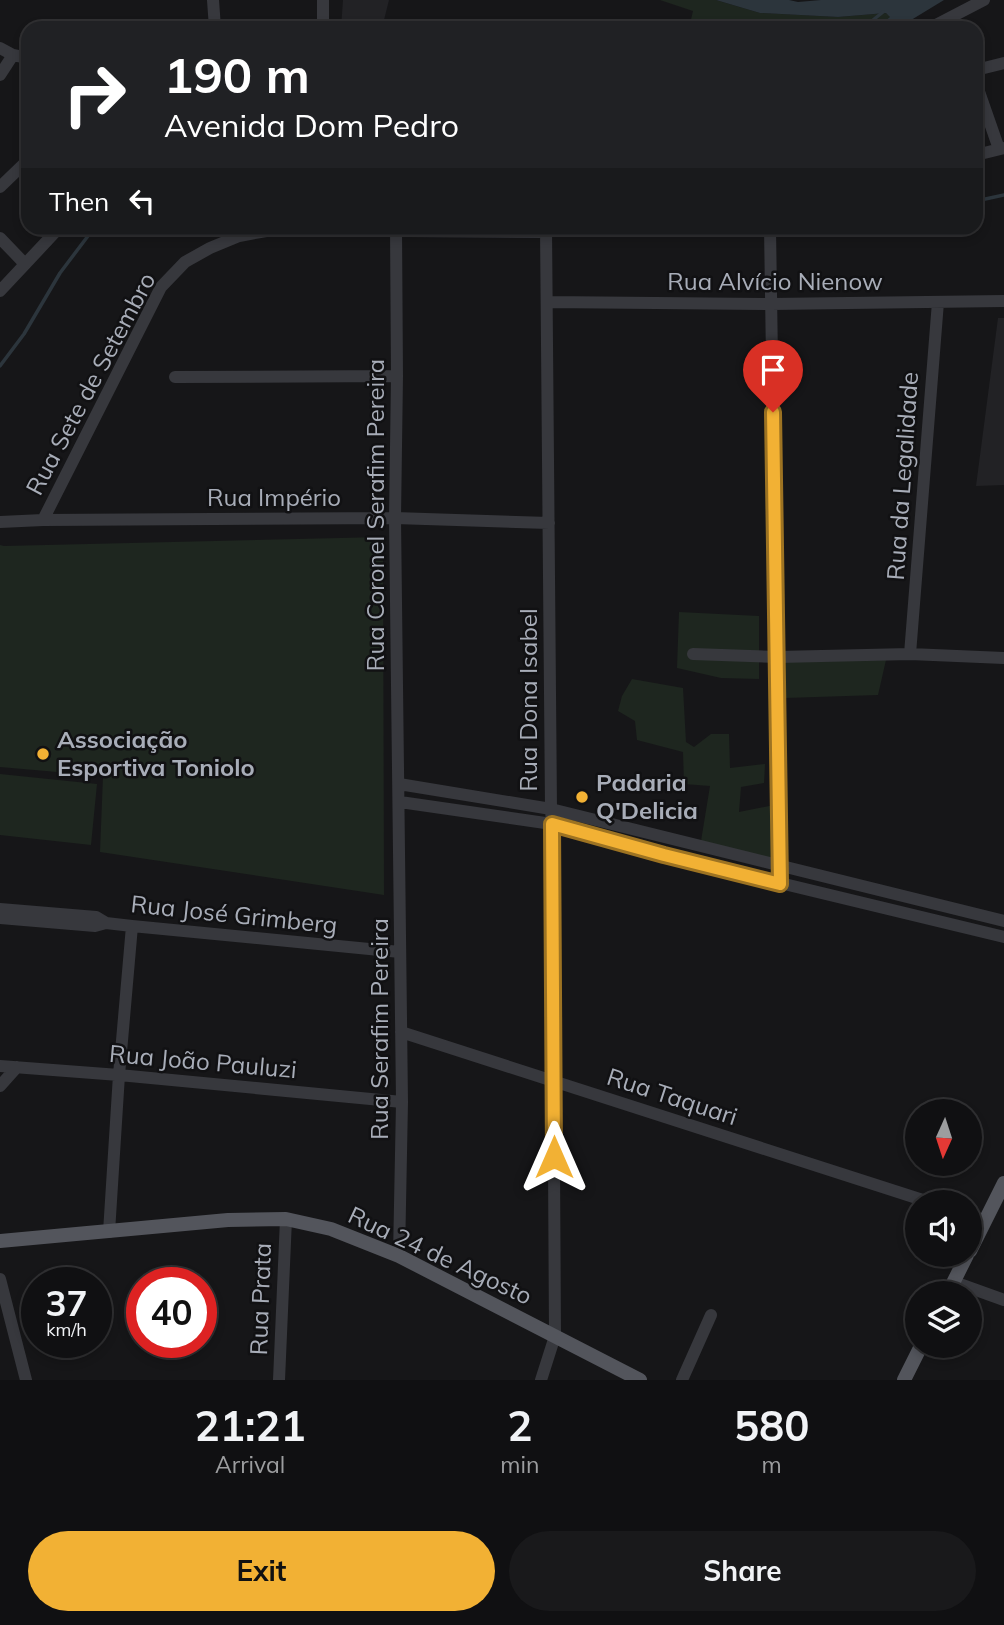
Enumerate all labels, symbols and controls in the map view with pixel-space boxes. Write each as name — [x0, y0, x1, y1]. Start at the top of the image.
text: 190 m — [164, 44, 310, 105]
icon: right — [49, 49, 140, 140]
text: Avenida Dom Pedro — [164, 105, 459, 145]
icon: left — [123, 182, 161, 220]
text: Then — [49, 185, 109, 218]
street label: Rua Alvício Nienow — [667, 266, 883, 296]
street label: Rua Sete de Setembro — [19, 267, 161, 500]
pin — [743, 340, 803, 412]
icon: arrive — [754, 351, 792, 389]
street label: Rua Coronel Serafim Pereira — [360, 359, 390, 671]
street label: Rua da Legalidade — [880, 371, 924, 581]
street label: Rua Império — [207, 482, 341, 512]
street label: Rua Dona Isabel — [513, 608, 543, 792]
place label: Associação Esportiva Toniolo — [57, 724, 255, 782]
marker: Associação Esportiva Toniolo — [35, 746, 51, 762]
place label: Padaria Q'Delicia — [596, 767, 698, 825]
marker: Padaria Q'Delicia — [574, 789, 590, 805]
street label: Rua José Grimberg — [129, 888, 339, 940]
street label: Rua Serafim Pereira — [364, 918, 394, 1140]
street label: Rua João Pauluzi — [108, 1038, 298, 1084]
street label: Rua Taquari — [603, 1061, 741, 1131]
north arrow — [905, 1099, 982, 1176]
map controls — [905, 1099, 982, 1358]
position arrow — [517, 1120, 591, 1194]
button: sound — [905, 1190, 982, 1267]
street label: Rua 24 de Agosto — [344, 1199, 537, 1311]
street label: Rua Prata — [243, 1242, 277, 1356]
speed limit sign: 40 — [126, 1267, 217, 1358]
text: 37 — [45, 1281, 88, 1325]
button: layers — [905, 1281, 982, 1358]
text: km/h — [46, 1318, 87, 1341]
text: 21:21 — [195, 1399, 306, 1452]
text: 2 — [507, 1399, 532, 1452]
text: 580 — [734, 1399, 809, 1452]
text: Arrival — [215, 1450, 285, 1479]
text: min — [500, 1450, 539, 1479]
text: m — [762, 1450, 782, 1479]
button: Exit — [28, 1531, 495, 1611]
button: Share — [509, 1531, 976, 1611]

